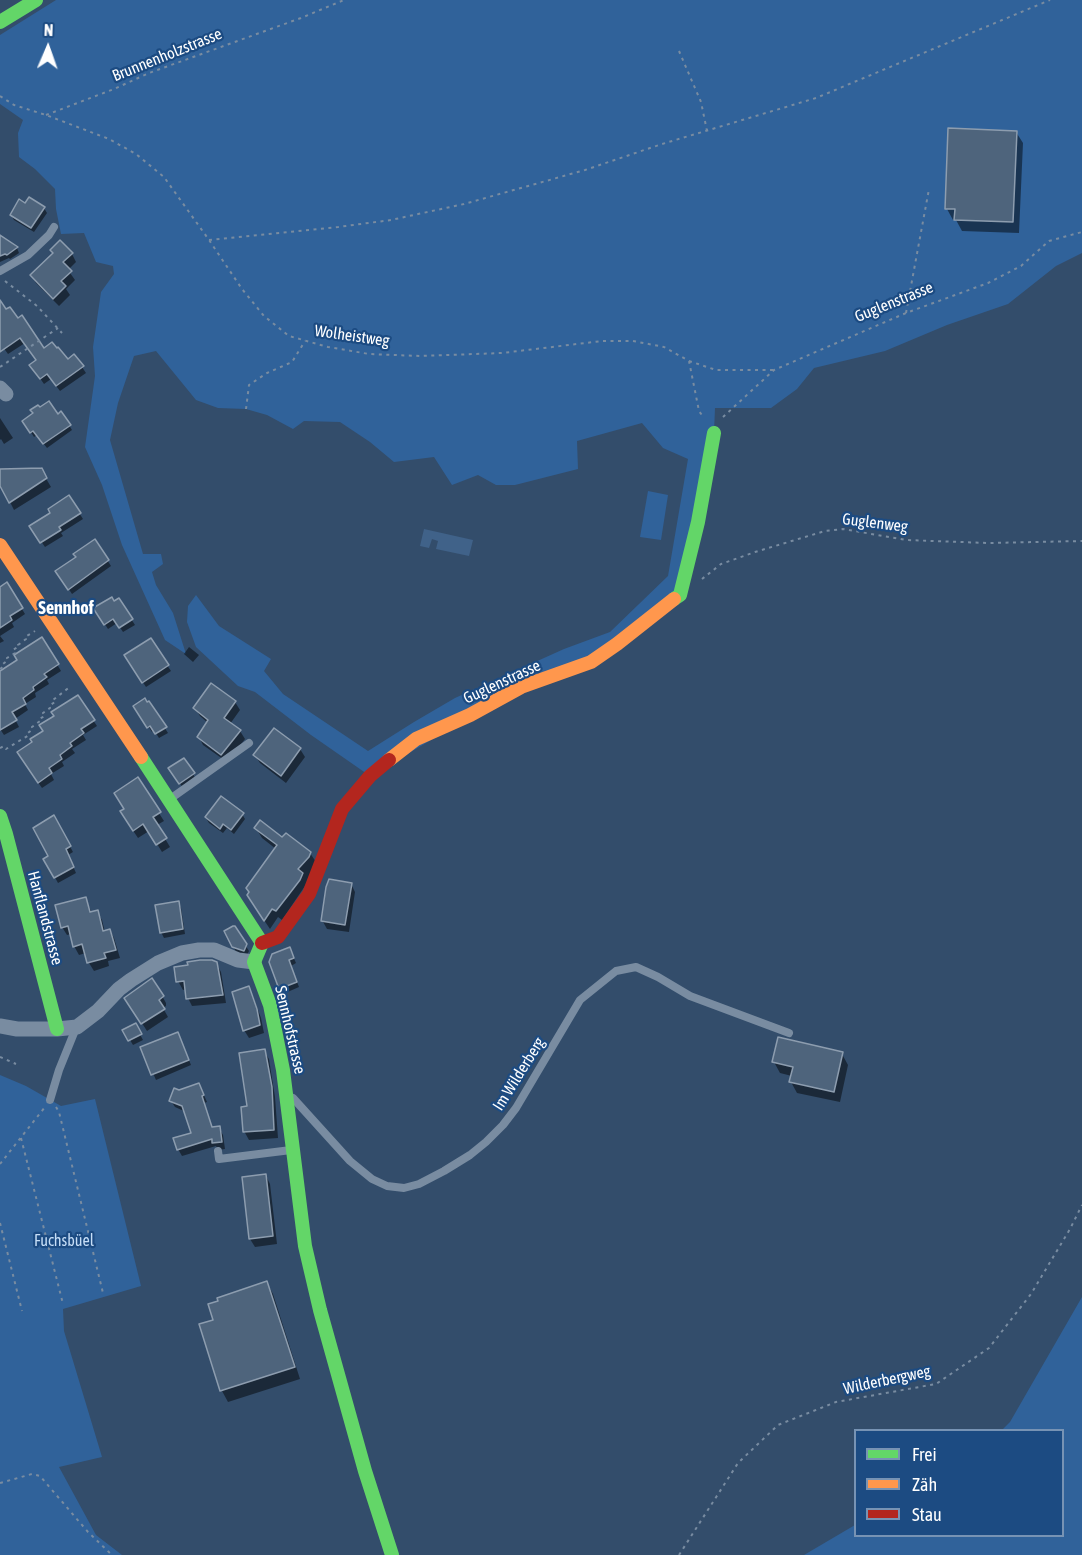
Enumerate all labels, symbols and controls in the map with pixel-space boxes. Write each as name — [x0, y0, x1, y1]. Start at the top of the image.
north arrow — [18, 18, 78, 78]
text: N — [44, 21, 54, 39]
street label: Brunnenholzstrasse — [109, 24, 225, 86]
street label: Guglenstrasse — [852, 278, 936, 326]
street label: Wolheistweg — [313, 321, 391, 351]
street label: Guglenweg — [841, 509, 909, 537]
district label: Sennhof — [38, 597, 94, 619]
street label: Guglenstrasse — [460, 656, 544, 708]
street label: Hanflandstrasse — [23, 869, 67, 967]
street label: Sennhofstrasse — [271, 984, 309, 1076]
street label: Im Wilderberg — [489, 1034, 549, 1114]
park label: Fuchsbüel — [34, 1231, 94, 1251]
street label: Wilderbergweg — [842, 1361, 932, 1399]
legend — [854, 1429, 1064, 1537]
text: Frei — [912, 1444, 937, 1465]
text: Zäh — [912, 1474, 937, 1495]
text: Stau — [912, 1504, 942, 1525]

